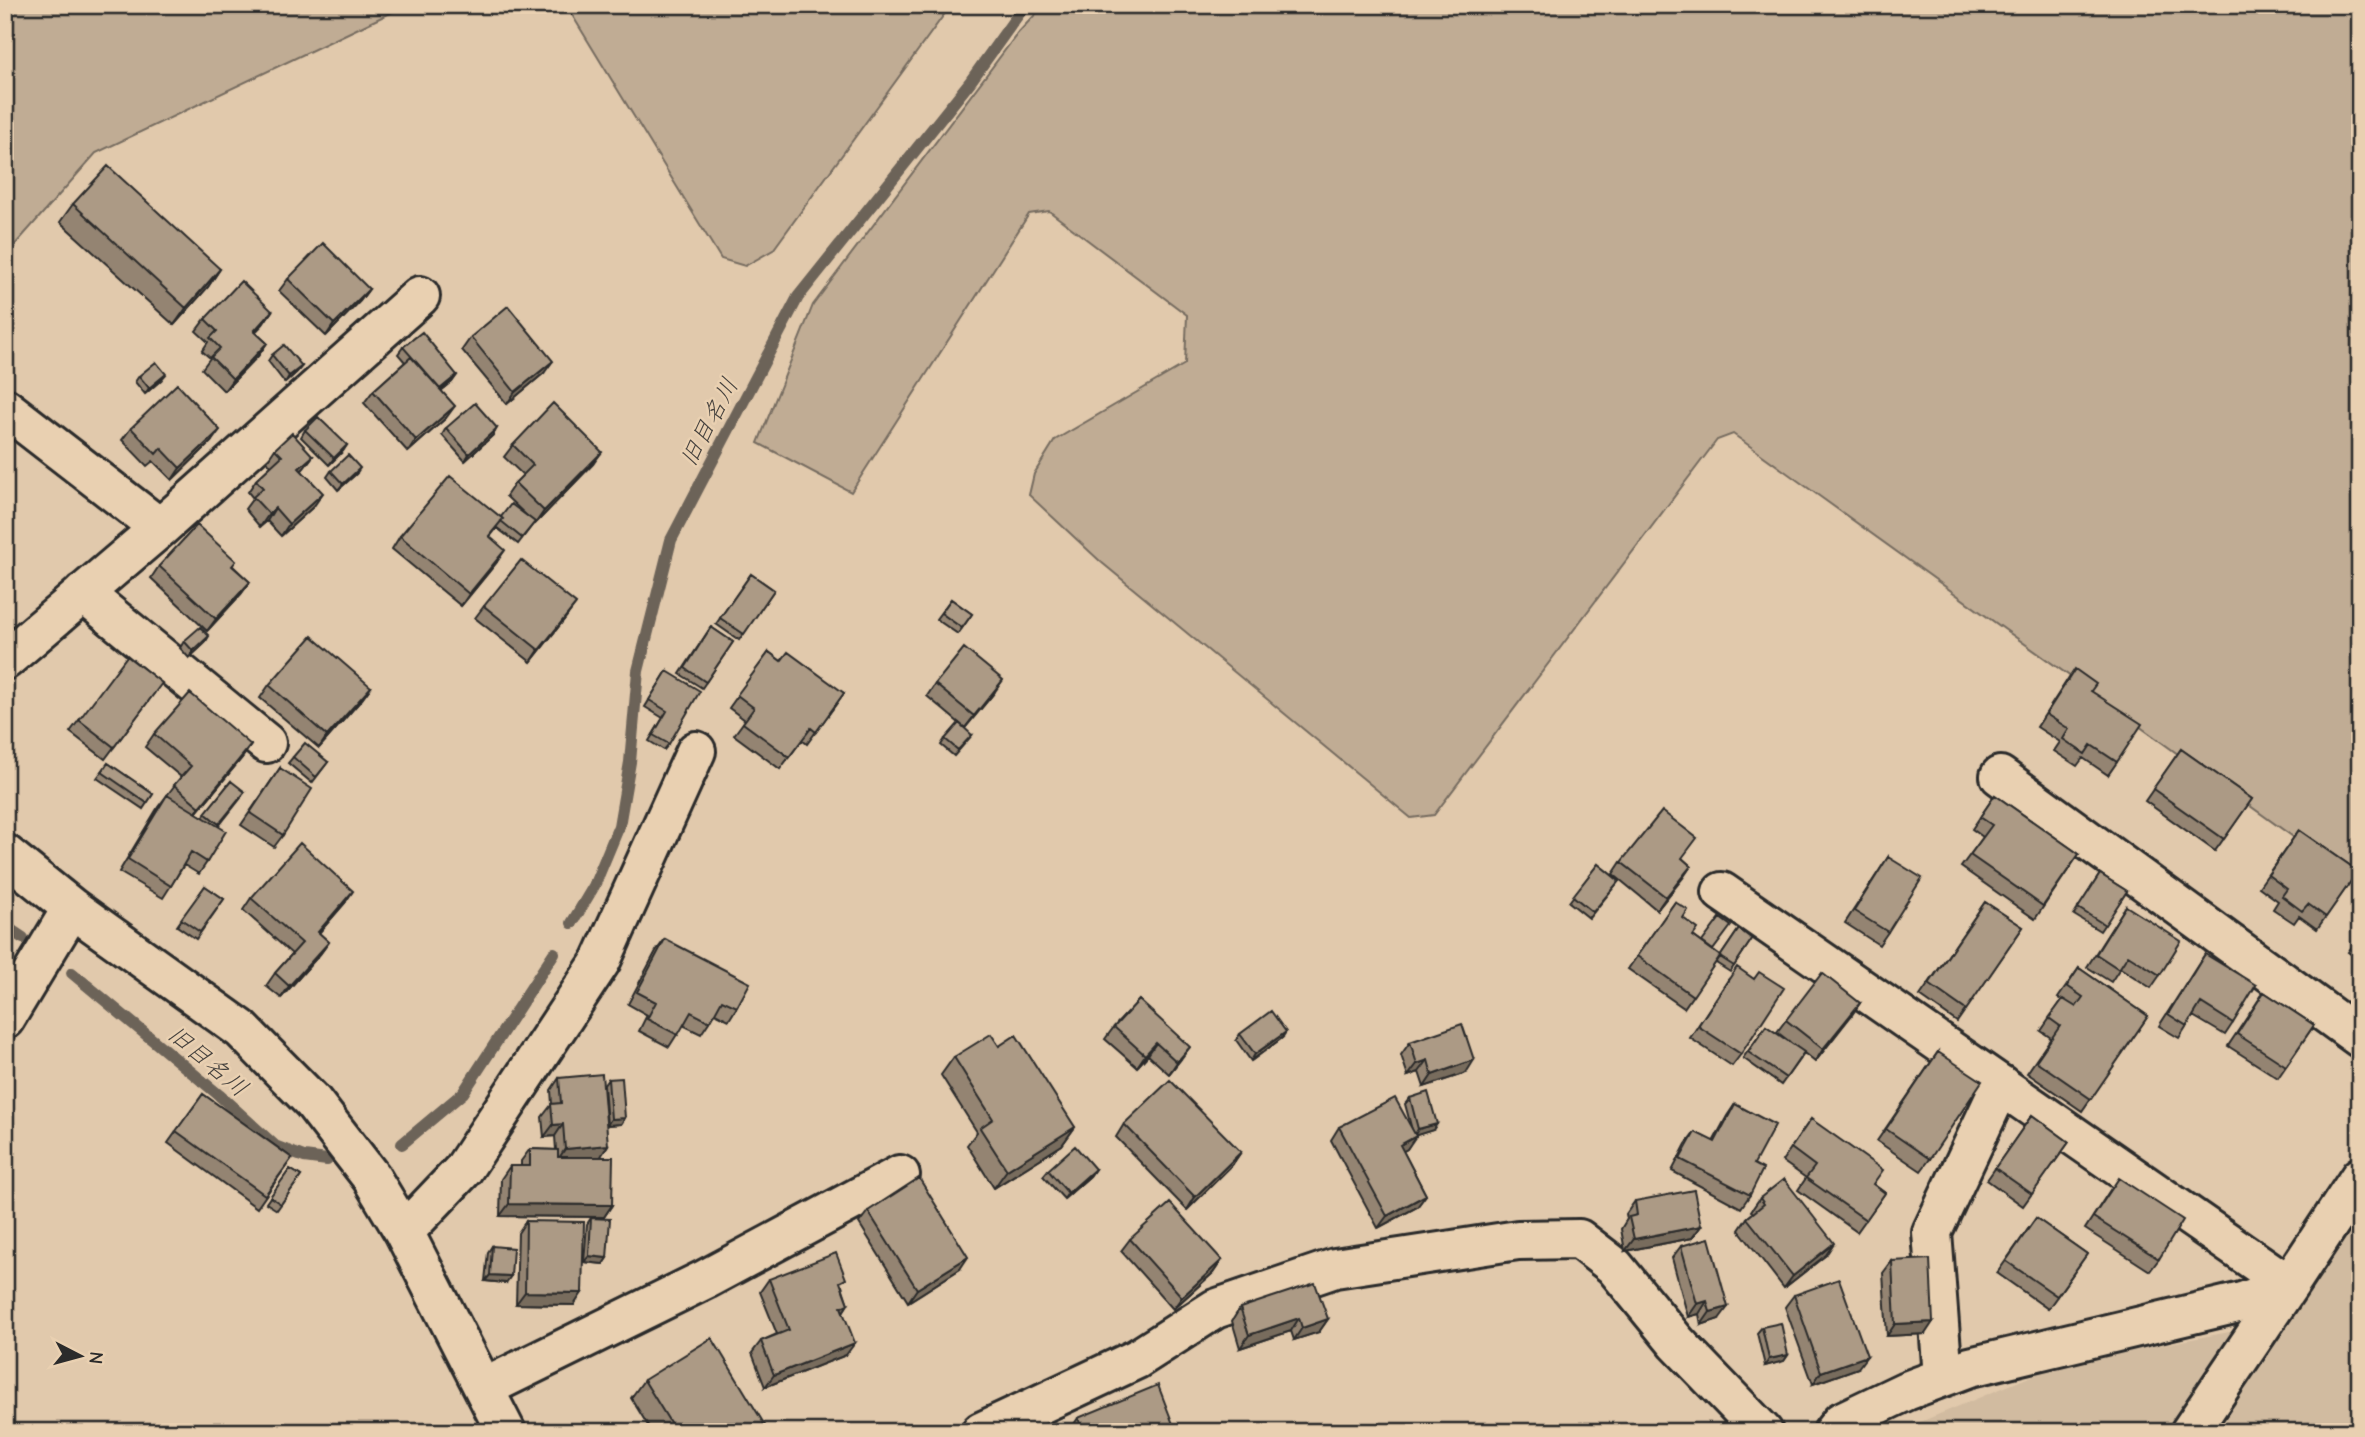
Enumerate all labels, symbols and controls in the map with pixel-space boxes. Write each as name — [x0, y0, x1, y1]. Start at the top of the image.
water label: 旧目名川 — [674, 373, 744, 471]
water label: 旧目名川 — [162, 1019, 254, 1103]
north arrow — [46, 1322, 116, 1392]
text: N — [84, 1350, 107, 1365]

